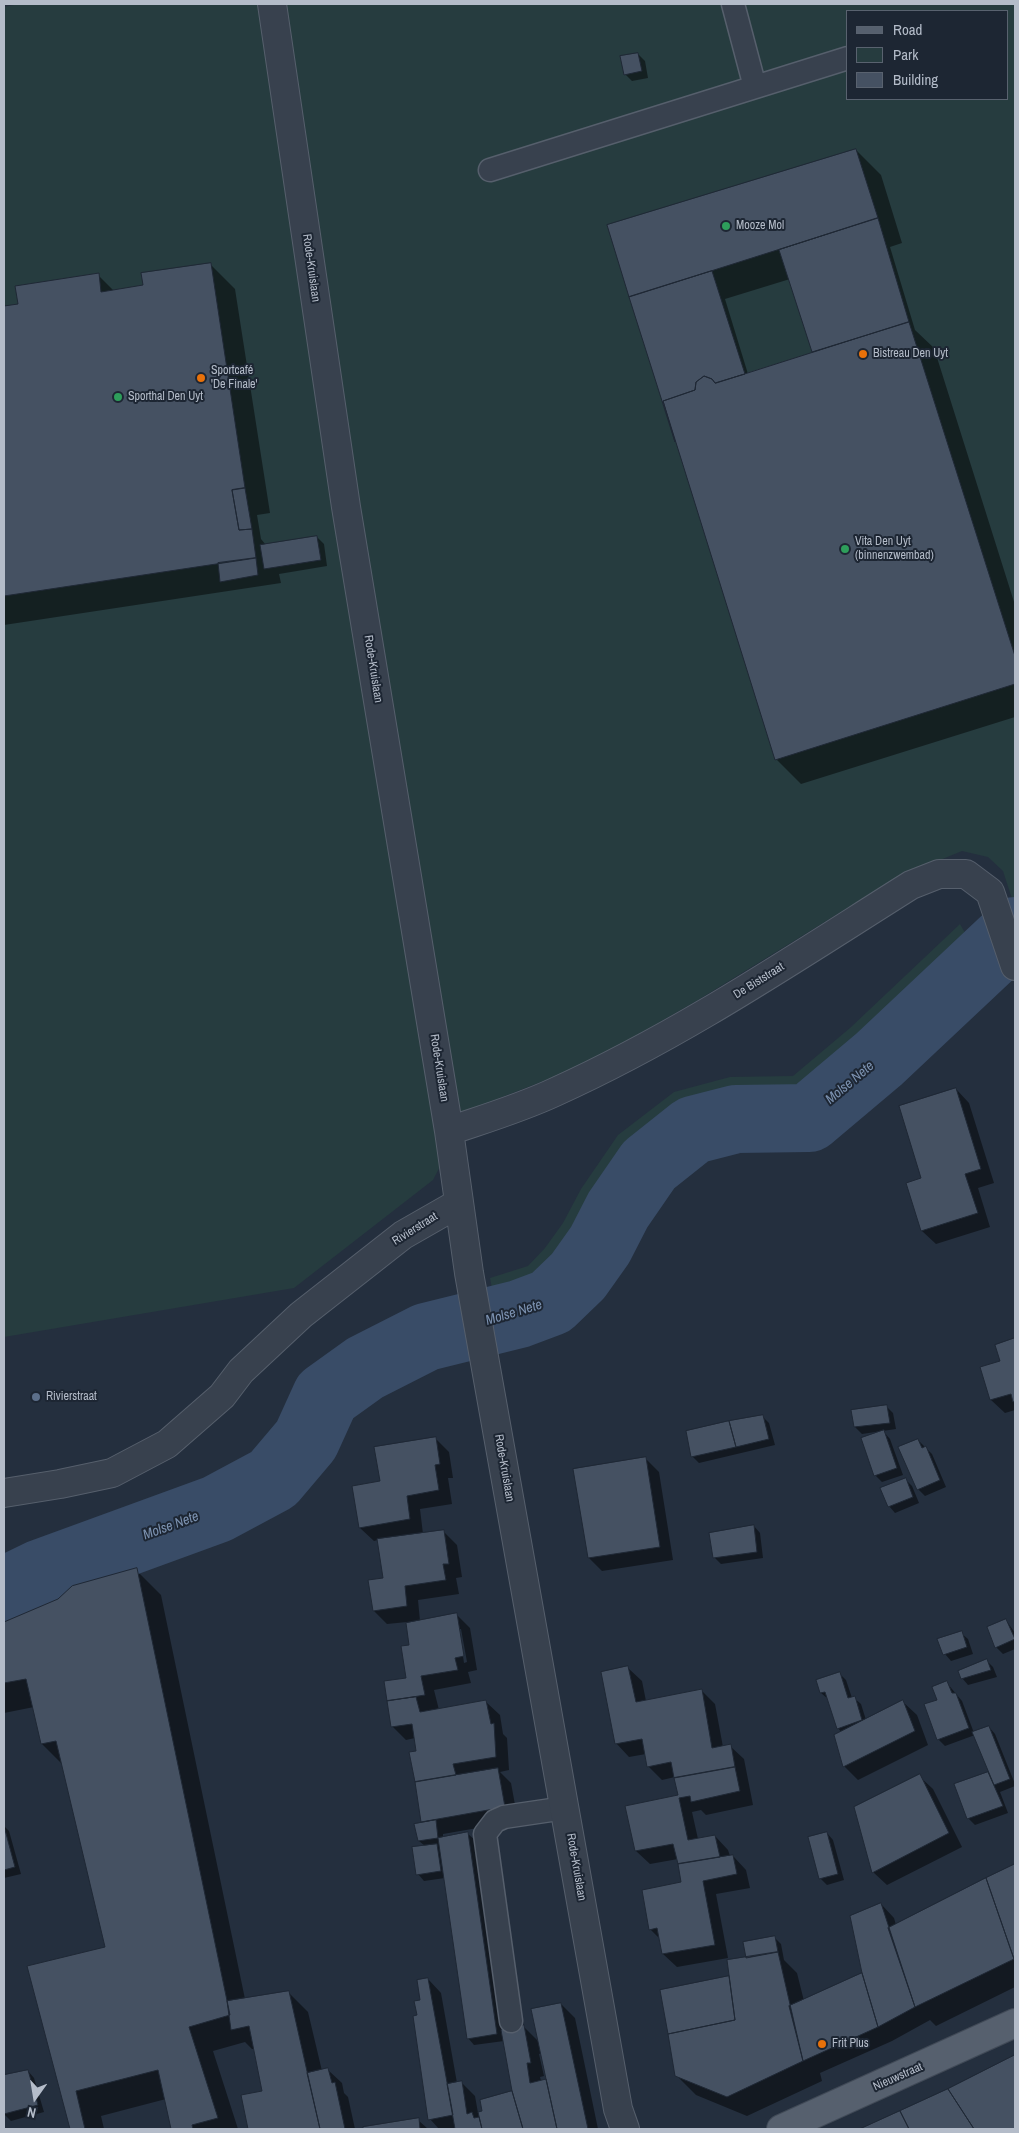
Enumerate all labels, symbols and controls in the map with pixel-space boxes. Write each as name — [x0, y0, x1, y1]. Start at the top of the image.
legend — [846, 10, 1009, 100]
text: Road — [893, 19, 922, 40]
text: Park — [893, 44, 918, 65]
text: Building — [893, 69, 938, 90]
place label: Mooze Mol — [736, 219, 784, 233]
marker: Mooze Mol — [720, 220, 732, 232]
street label: Rode-Kruislaan — [299, 233, 323, 303]
place label: Bistreau Den Uyt — [873, 347, 948, 361]
marker: Bistreau Den Uyt — [857, 348, 869, 360]
place label: Sportcafé 'De Finale' — [211, 364, 257, 392]
marker: Sportcafé 'De Finale' — [195, 372, 207, 384]
place label: Sporthal Den Uyt — [128, 390, 203, 404]
marker: Sporthal Den Uyt — [112, 391, 124, 403]
place label: Vita Den Uyt (binnenzwembad) — [855, 535, 934, 563]
marker: Vita Den Uyt (binnenzwembad) — [839, 543, 851, 555]
street label: Rode-Kruislaan — [361, 634, 385, 704]
street label: De Biststraat — [731, 960, 787, 1002]
street label: Rode-Kruislaan — [427, 1033, 451, 1103]
water label: Molse Nete — [822, 1058, 878, 1108]
street label: Rivierstraat — [390, 1209, 440, 1249]
water label: Molse Nete — [484, 1296, 544, 1330]
place label: Rivierstraat — [46, 1390, 97, 1404]
marker: Rivierstraat — [30, 1391, 42, 1403]
street label: Rode-Kruislaan — [491, 1433, 517, 1503]
water label: Molse Nete — [141, 1508, 201, 1544]
street label: Rode-Kruislaan — [563, 1832, 589, 1902]
place label: Frit Plus — [832, 2037, 869, 2051]
marker: Frit Plus — [816, 2038, 828, 2050]
street label: Nieuwstraat — [871, 2060, 925, 2094]
north arrow — [10, 2073, 60, 2123]
text: N — [26, 2103, 38, 2122]

